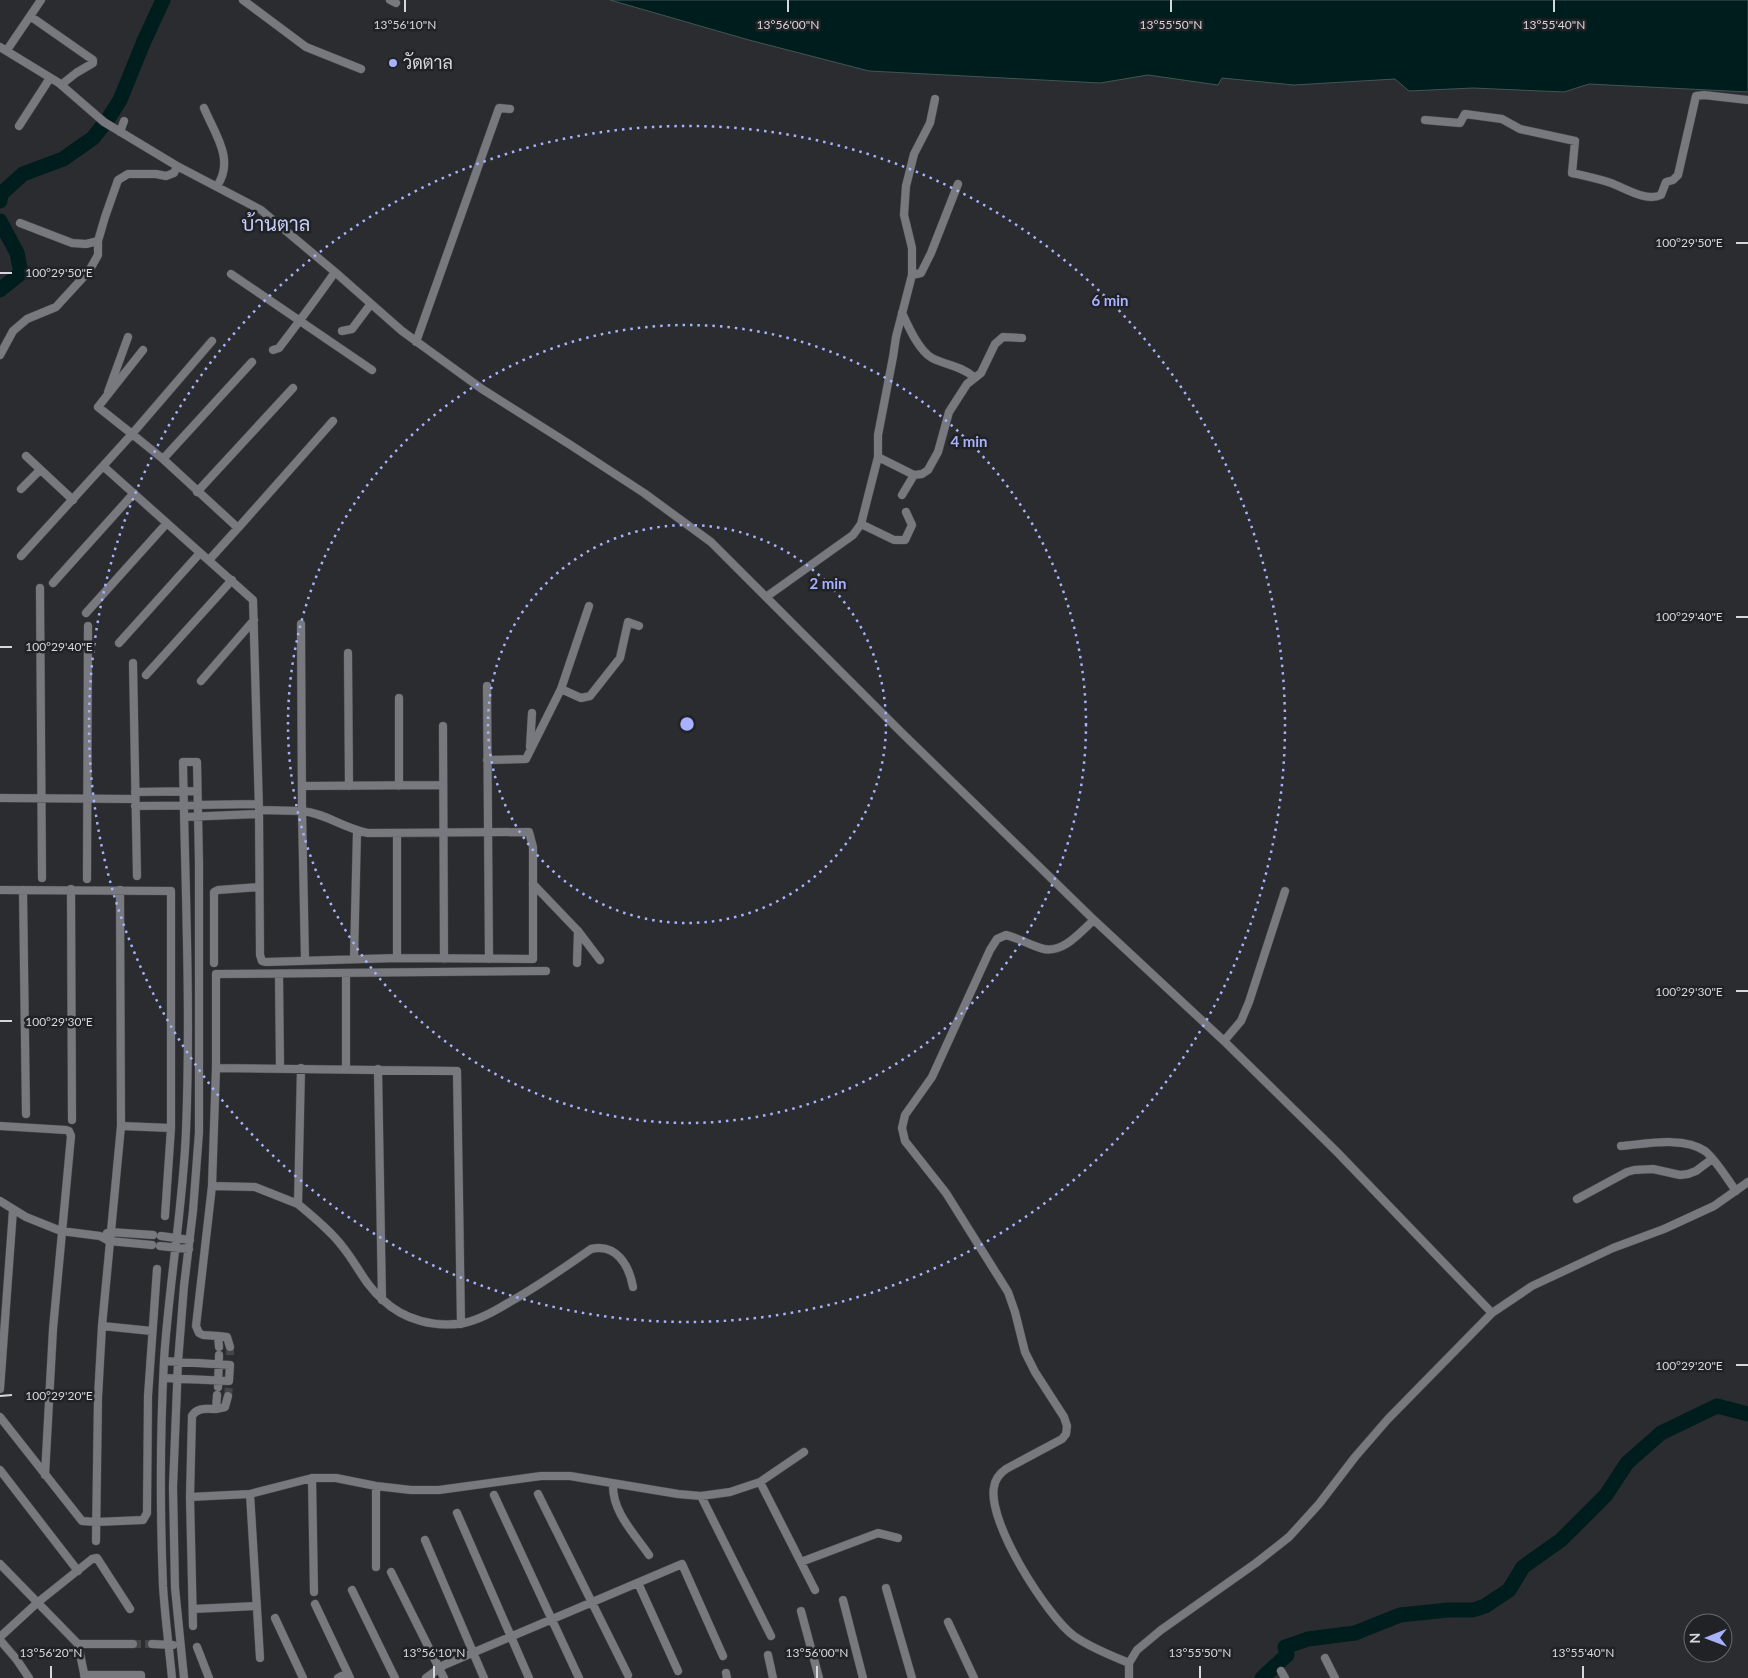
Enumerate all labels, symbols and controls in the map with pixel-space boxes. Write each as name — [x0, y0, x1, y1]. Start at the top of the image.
text: 13°56'10"N — [374, 17, 436, 32]
text: 13°56'00"N — [757, 17, 819, 32]
text: 13°55'50"N — [1140, 17, 1202, 32]
text: 13°55'40"N — [1523, 17, 1585, 32]
place label: วัดตาล — [403, 51, 453, 73]
marker: วัดตาล — [387, 57, 399, 69]
district label: บ้านตาล — [242, 211, 310, 235]
text: 100°29'50"E — [1655, 235, 1723, 250]
text: 100°29'50"E — [25, 265, 93, 280]
text: 6 min — [1091, 291, 1129, 309]
text: 4 min — [950, 432, 988, 450]
text: 2 min — [809, 574, 847, 592]
text: 100°29'40"E — [1655, 609, 1723, 624]
text: 100°29'40"E — [25, 639, 93, 654]
centre of rings — [678, 715, 696, 733]
text: 100°29'30"E — [1655, 984, 1723, 999]
text: 100°29'30"E — [25, 1014, 93, 1029]
text: 100°29'20"E — [1655, 1358, 1723, 1373]
text: 100°29'20"E — [25, 1388, 93, 1403]
north arrow — [1683, 1613, 1733, 1663]
text: N — [1686, 1633, 1703, 1644]
text: 13°56'20"N — [20, 1645, 82, 1660]
text: 13°56'10"N — [403, 1645, 465, 1660]
text: 13°56'00"N — [786, 1645, 848, 1660]
text: 13°55'50"N — [1169, 1645, 1231, 1660]
text: 13°55'40"N — [1552, 1645, 1614, 1660]

